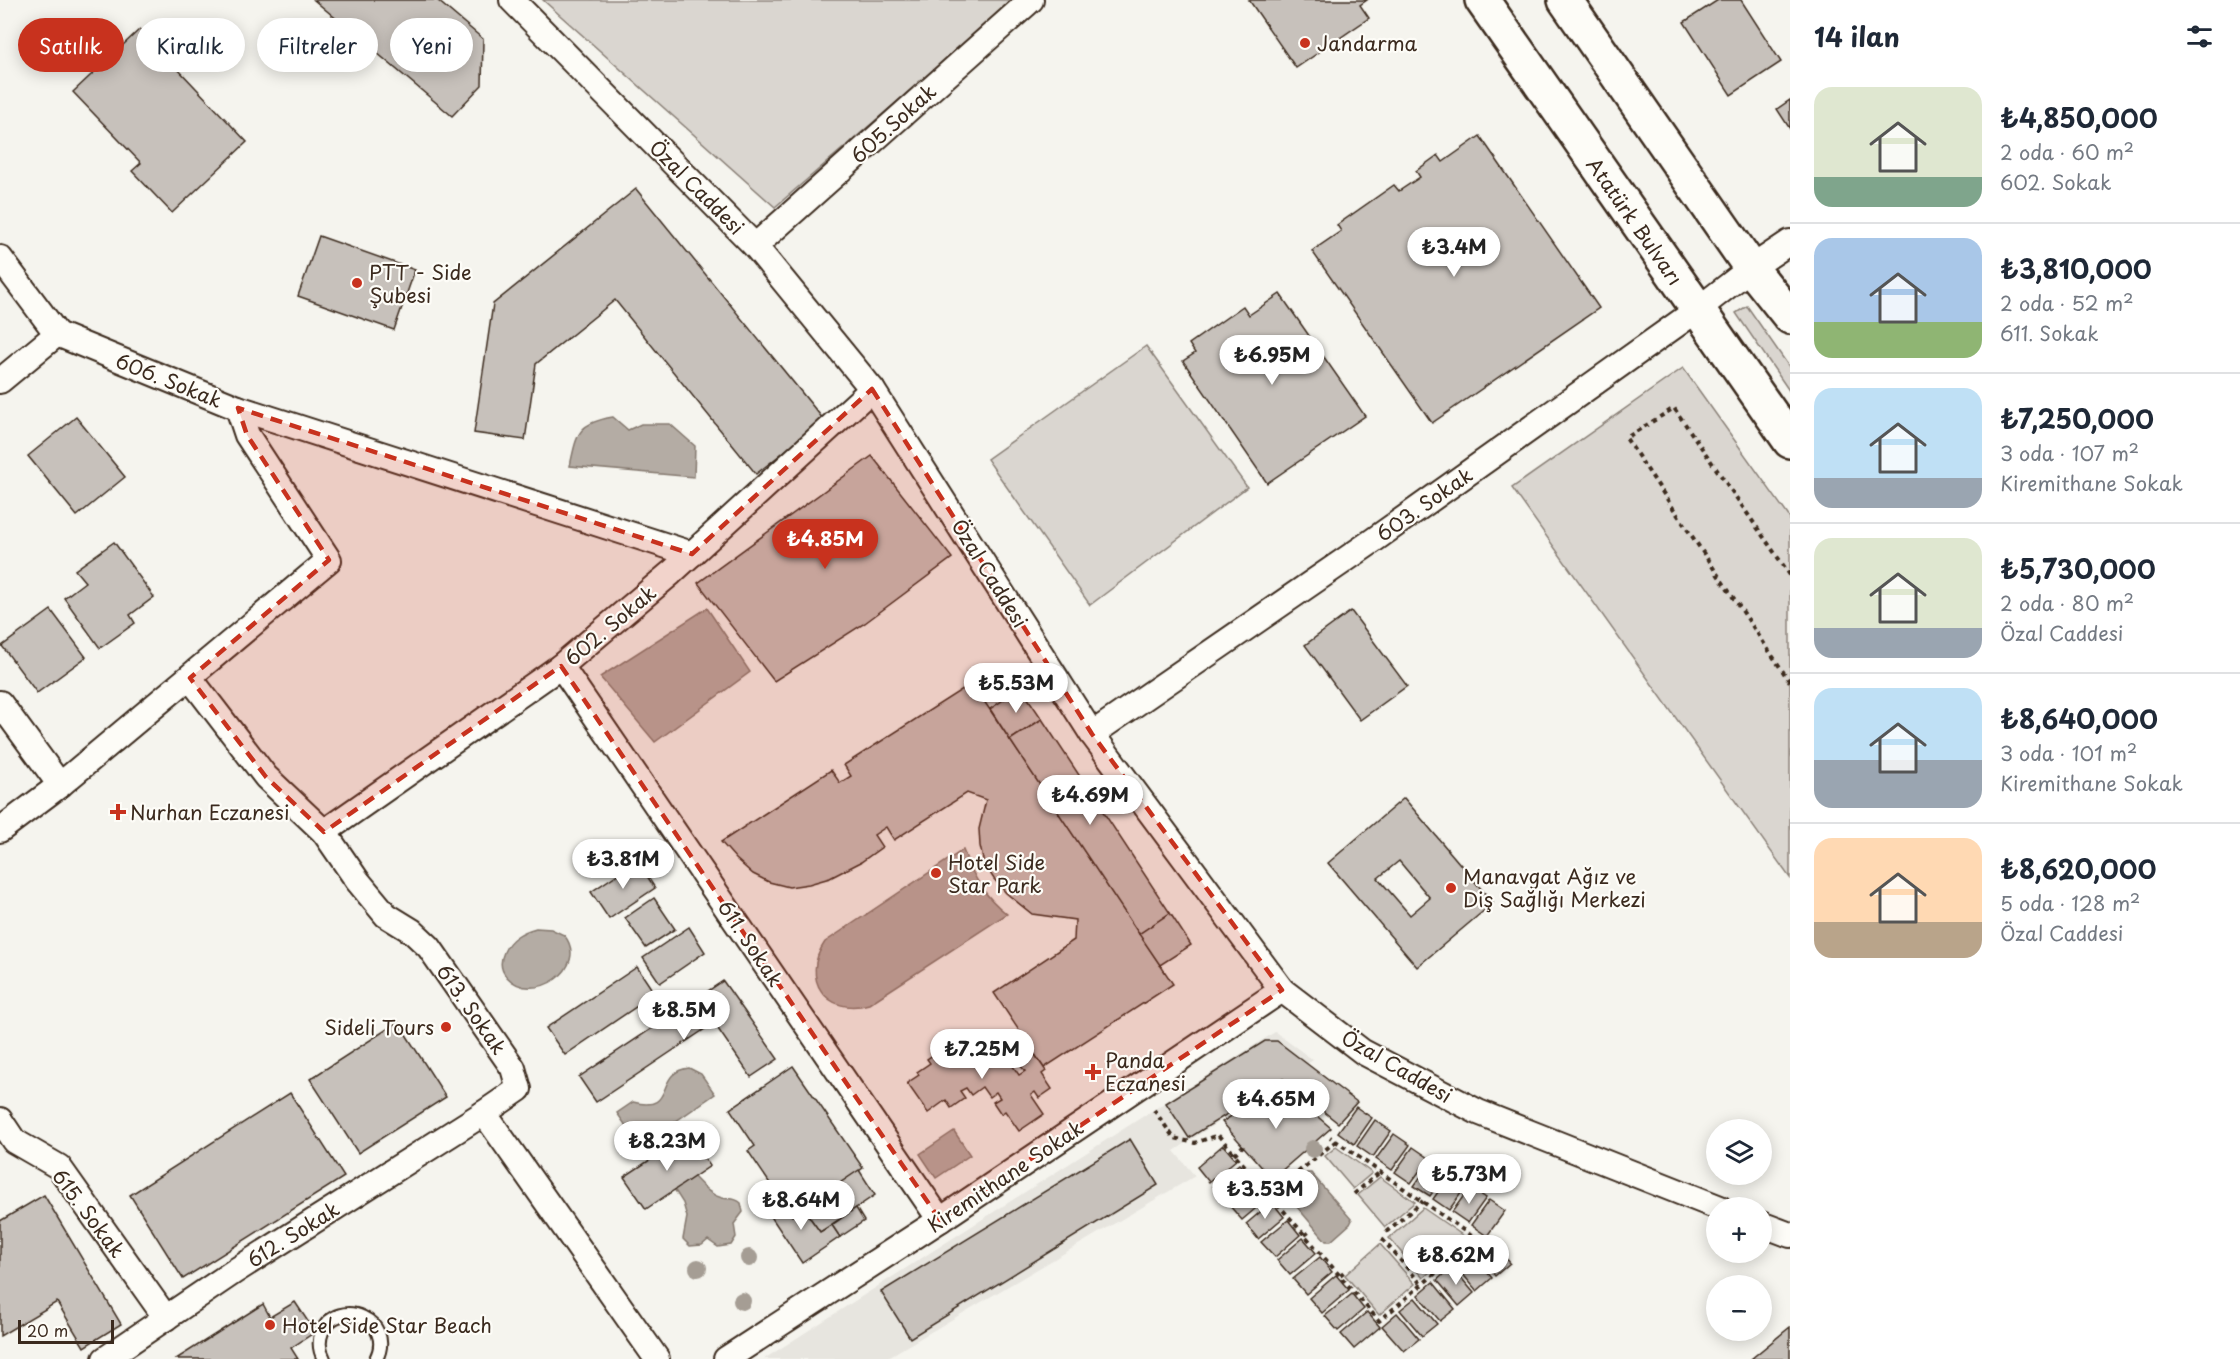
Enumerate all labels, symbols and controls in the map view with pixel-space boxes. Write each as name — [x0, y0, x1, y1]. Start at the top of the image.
text: 14 ilan — [1814, 17, 1900, 56]
chip: Satılık — [18, 18, 124, 72]
chip: Kiralık — [136, 18, 245, 72]
chip: Filtreler — [257, 18, 378, 72]
chip: Yeni — [390, 18, 473, 72]
icon: filters — [2183, 20, 2216, 53]
place label: Jandarma — [1317, 28, 1418, 58]
marker: Jandarma — [1298, 36, 1312, 50]
street label: 605.Sokak — [844, 76, 942, 170]
text: ₺4,850,000 — [2000, 98, 2158, 137]
icon: home — [1862, 111, 1934, 183]
street label: Özal Caddesi — [643, 133, 751, 241]
text: 2 oda · 60 m² — [2000, 137, 2134, 167]
street label: Atatürk Bulvarı — [1580, 151, 1690, 291]
text: 602. Sokak — [2000, 167, 2111, 197]
pin: ₺3.4M — [1412, 227, 1496, 278]
text: ₺3.4M — [1421, 231, 1487, 261]
text: ₺3,810,000 — [2000, 249, 2152, 288]
place label: PTT - Side Şubesi — [369, 257, 472, 310]
icon: home — [1862, 262, 1934, 334]
marker: PTT - Side Şubesi — [350, 276, 364, 290]
text: 2 oda · 52 m² — [2000, 288, 2133, 318]
text: 611. Sokak — [2000, 318, 2098, 348]
pin: ₺6.95M — [1223, 335, 1321, 386]
text: ₺6.95M — [1233, 339, 1311, 369]
street label: 606. Sokak — [111, 345, 227, 415]
text: ₺7,250,000 — [2000, 399, 2154, 438]
icon: home — [1862, 412, 1934, 484]
text: 3 oda · 107 m² — [2000, 438, 2139, 468]
street label: 603. Sokak — [1370, 460, 1478, 548]
text: Kiremithane Sokak — [2000, 468, 2183, 498]
street label: Özal Caddesi — [945, 513, 1035, 633]
pin: ₺4.85M — [776, 519, 874, 570]
text: ₺4.85M — [786, 523, 864, 553]
text: ₺5,730,000 — [2000, 549, 2156, 588]
icon: home — [1862, 562, 1934, 634]
street label: 602. Sokak — [558, 578, 662, 672]
text: 2 oda · 80 m² — [2000, 588, 2134, 618]
text: Özal Caddesi — [2000, 618, 2123, 648]
pin: ₺5.53M — [967, 663, 1065, 714]
text: ₺5.53M — [978, 667, 1054, 697]
text: ₺8,640,000 — [2000, 699, 2158, 738]
icon: home — [1862, 712, 1934, 784]
text: 3 oda · 101 m² — [2000, 738, 2137, 768]
text: Kiremithane Sokak — [2000, 768, 2183, 798]
pin: ₺4.69M — [1041, 775, 1139, 826]
text: ₺4.69M — [1051, 779, 1129, 809]
place label: Nurhan Eczanesi — [130, 797, 289, 827]
marker: Nurhan Eczanesi — [111, 805, 125, 819]
pin: ₺3.81M — [574, 839, 672, 890]
text: ₺3.81M — [586, 843, 660, 873]
place label: Hotel Side Star Park — [948, 847, 1045, 900]
text: ₺8,620,000 — [2000, 849, 2156, 888]
place label: Manavgat Ağız ve Diş Sağlığı Merkezi — [1463, 861, 1646, 914]
icon: home — [1862, 862, 1934, 934]
marker: Hotel Side Star Park — [929, 866, 943, 880]
marker: Manavgat Ağız ve Diş Sağlığı Merkezi — [1444, 881, 1458, 895]
text: 5 oda · 128 m² — [2000, 888, 2140, 918]
street label: 611. Sokak — [711, 894, 791, 992]
text: Özal Caddesi — [2000, 918, 2123, 948]
street label: 613. Sokak — [430, 958, 514, 1060]
pin: ₺8.5M — [642, 990, 726, 1041]
text: ₺8.5M — [652, 994, 716, 1024]
place label: Sideli Tours — [324, 1012, 434, 1042]
marker: Sideli Tours — [439, 1020, 453, 1034]
street label: Özal Caddesi — [1336, 1022, 1458, 1110]
pin: ₺7.25M — [933, 1029, 1031, 1080]
text: ₺7.25M — [944, 1033, 1020, 1063]
place label: Panda Eczanesi — [1105, 1045, 1186, 1098]
marker: Panda Eczanesi — [1086, 1065, 1100, 1079]
pin: ₺4.65M — [1227, 1079, 1325, 1130]
text: ₺4.65M — [1237, 1083, 1315, 1113]
street label: Kiremithane Sokak — [921, 1112, 1089, 1240]
map controls — [1706, 1119, 1772, 1341]
button: layers — [1706, 1119, 1772, 1185]
pin: ₺8.23M — [618, 1121, 716, 1172]
text: ₺8.23M — [628, 1125, 706, 1155]
pin: ₺5.73M — [1420, 1154, 1518, 1205]
text: ₺5.73M — [1431, 1158, 1507, 1188]
street label: 615. Sokak — [46, 1162, 132, 1264]
pin: ₺3.53M — [1216, 1169, 1314, 1220]
text: ₺3.53M — [1226, 1173, 1304, 1203]
pin: ₺8.64M — [752, 1180, 850, 1231]
text: ₺8.64M — [762, 1184, 840, 1214]
street label: 612. Sokak — [241, 1194, 345, 1274]
button: + — [1706, 1197, 1772, 1263]
pin: ₺8.62M — [1407, 1235, 1505, 1286]
text: ₺8.62M — [1417, 1239, 1495, 1269]
button: − — [1706, 1275, 1772, 1341]
place label: Hotel Side Star Beach — [282, 1310, 492, 1340]
scale bar — [18, 1317, 114, 1344]
text: 20 m — [27, 1318, 68, 1342]
marker: Hotel Side Star Beach — [263, 1318, 277, 1332]

